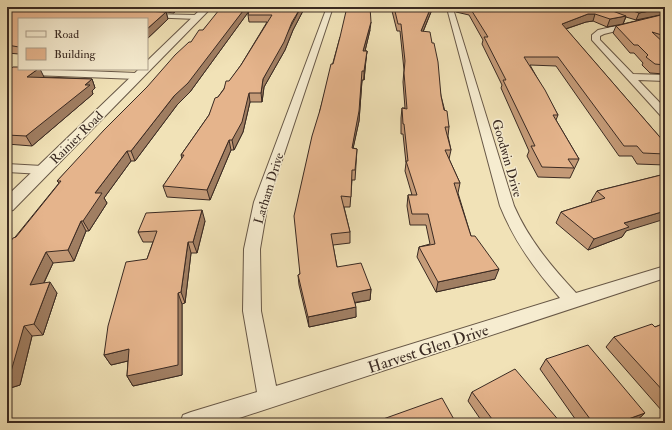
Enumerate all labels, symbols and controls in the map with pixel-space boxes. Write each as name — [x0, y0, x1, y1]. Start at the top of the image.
legend — [18, 18, 148, 70]
text: Road — [54, 27, 79, 42]
text: Building — [54, 47, 97, 62]
street label: Rainier Road — [47, 107, 107, 168]
street label: Goodwin Drive — [488, 117, 526, 200]
street label: Latham Drive — [251, 150, 288, 226]
street label: Harvest Glen Drive — [365, 320, 491, 378]

